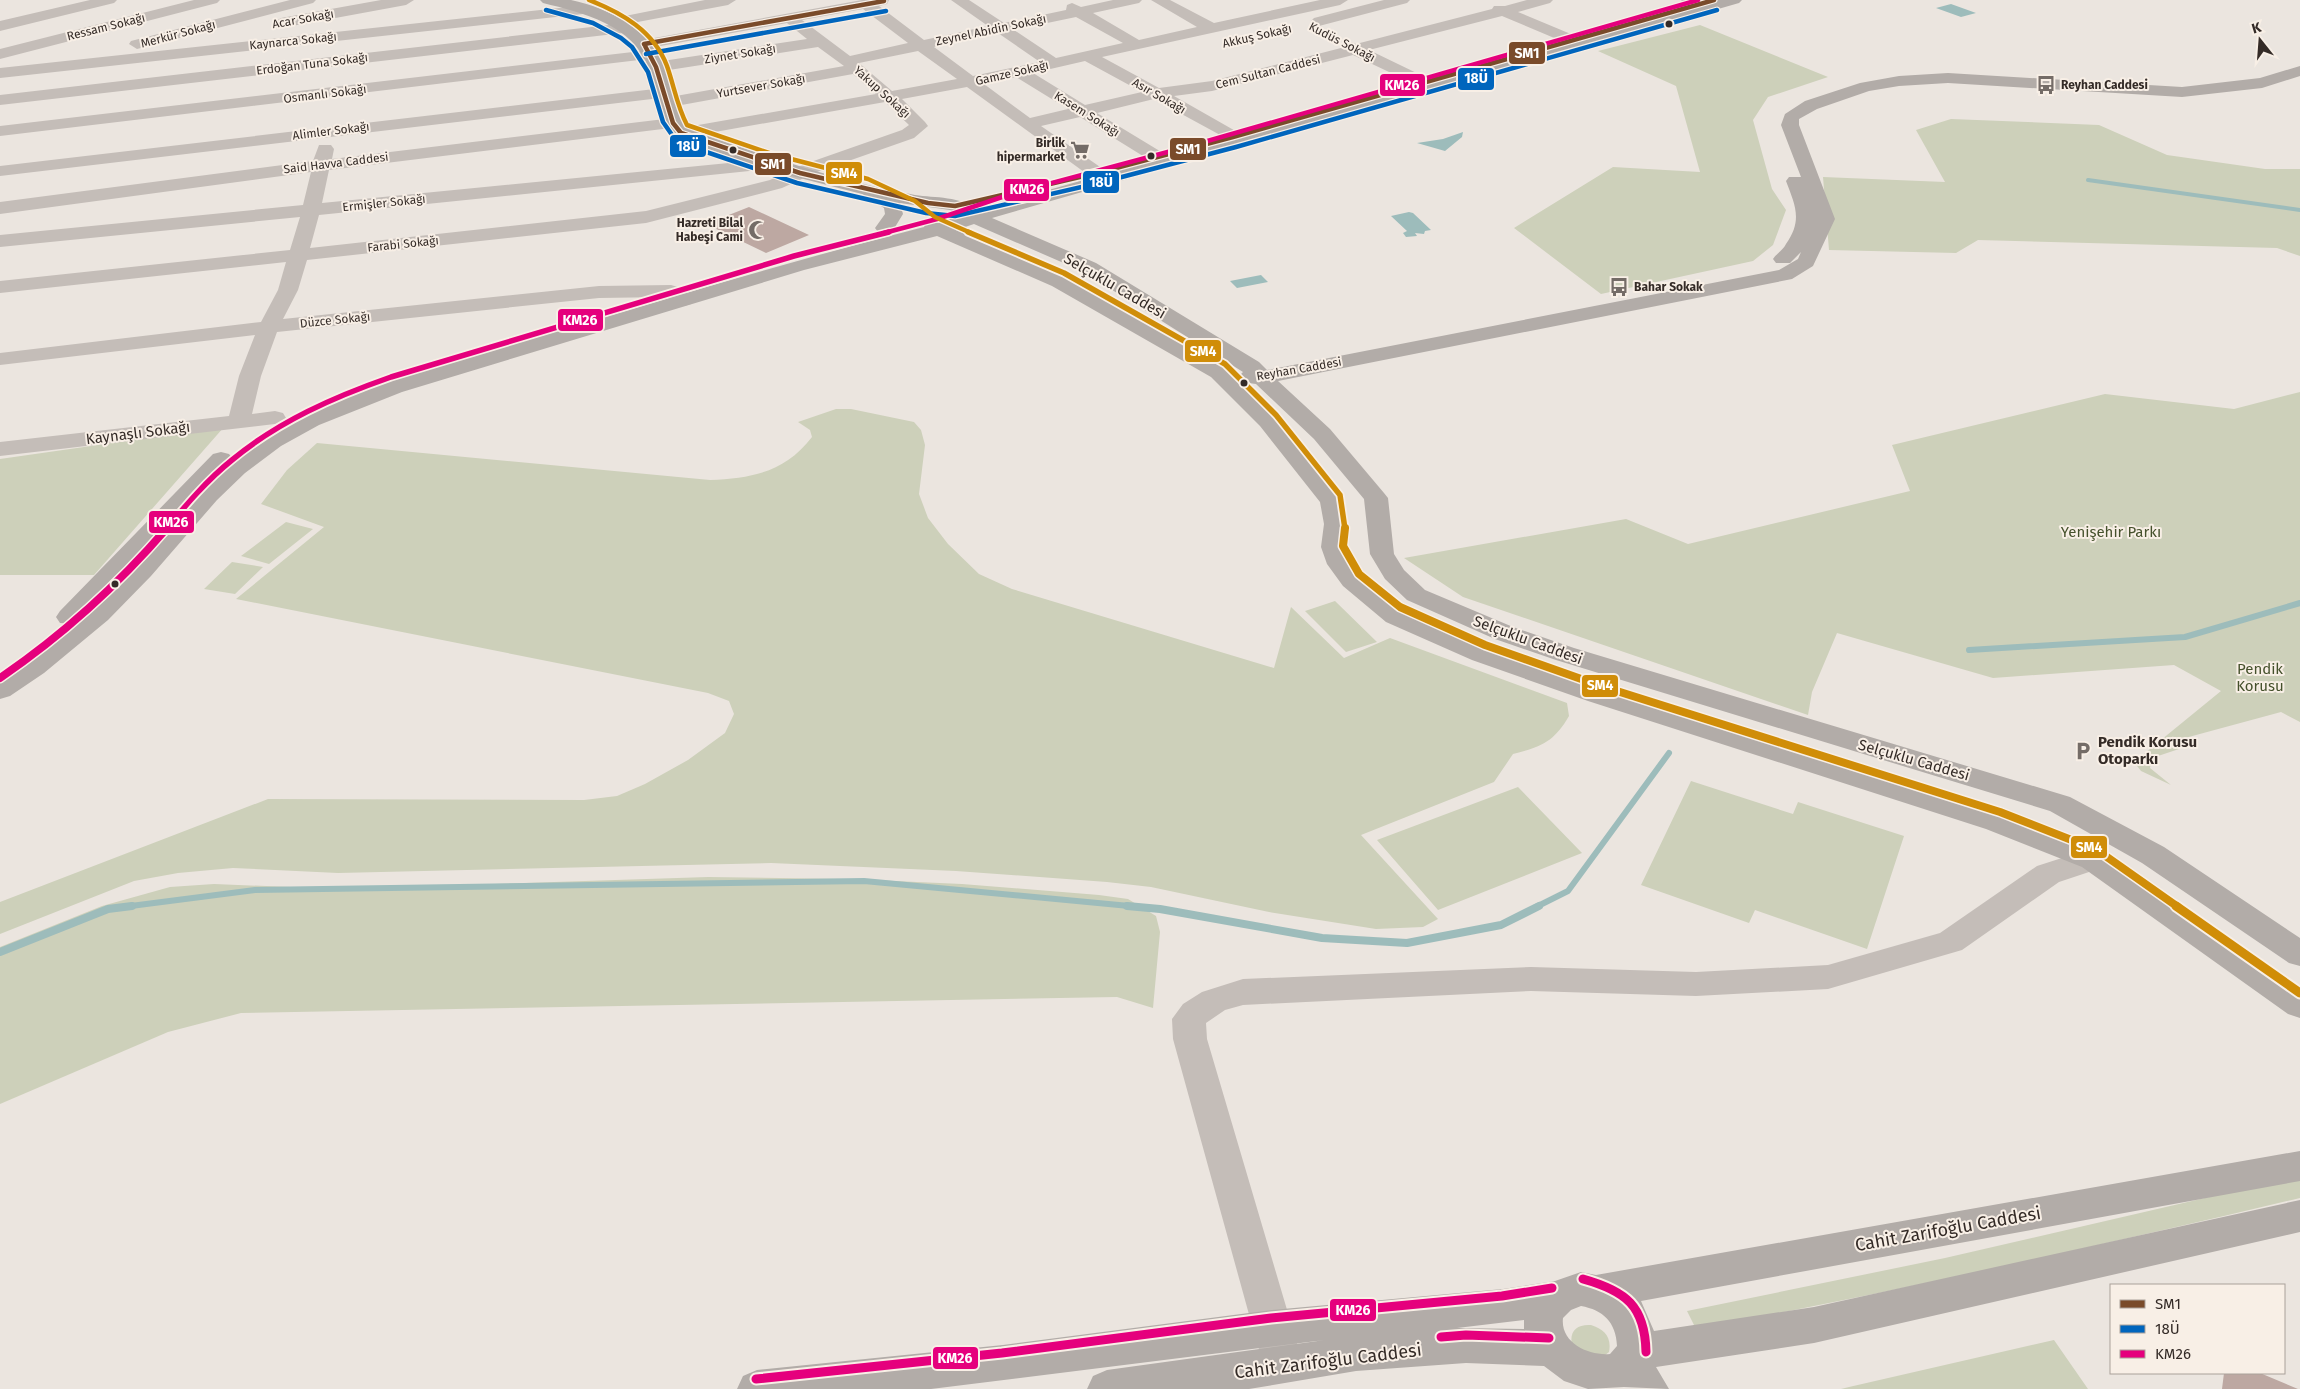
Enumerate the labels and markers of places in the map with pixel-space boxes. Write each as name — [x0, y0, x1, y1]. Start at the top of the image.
unlabelled marker — [1664, 19, 1674, 29]
bus stop icon: Reyhan Caddesi — [2035, 74, 2057, 96]
place label: Reyhan Caddesi — [2061, 78, 2148, 92]
place label: Birlik hipermarket — [997, 136, 1065, 164]
supermarket icon: Birlik hipermarket — [1069, 139, 1091, 161]
unlabelled marker — [728, 145, 738, 155]
unlabelled marker — [1146, 151, 1156, 161]
place label: Hazreti Bilal Habeşi Cami — [676, 216, 743, 245]
mosque icon: Hazreti Bilal Habeşi Cami — [747, 219, 769, 241]
bus stop icon: Bahar Sokak — [1608, 276, 1630, 298]
place label: Bahar Sokak — [1634, 280, 1703, 294]
unlabelled marker — [1239, 378, 1249, 388]
unlabelled marker — [110, 579, 120, 589]
place label: Pendik Korusu Otoparkı — [2098, 733, 2197, 768]
parking icon: Pendik Korusu Otoparkı — [2072, 740, 2094, 762]

